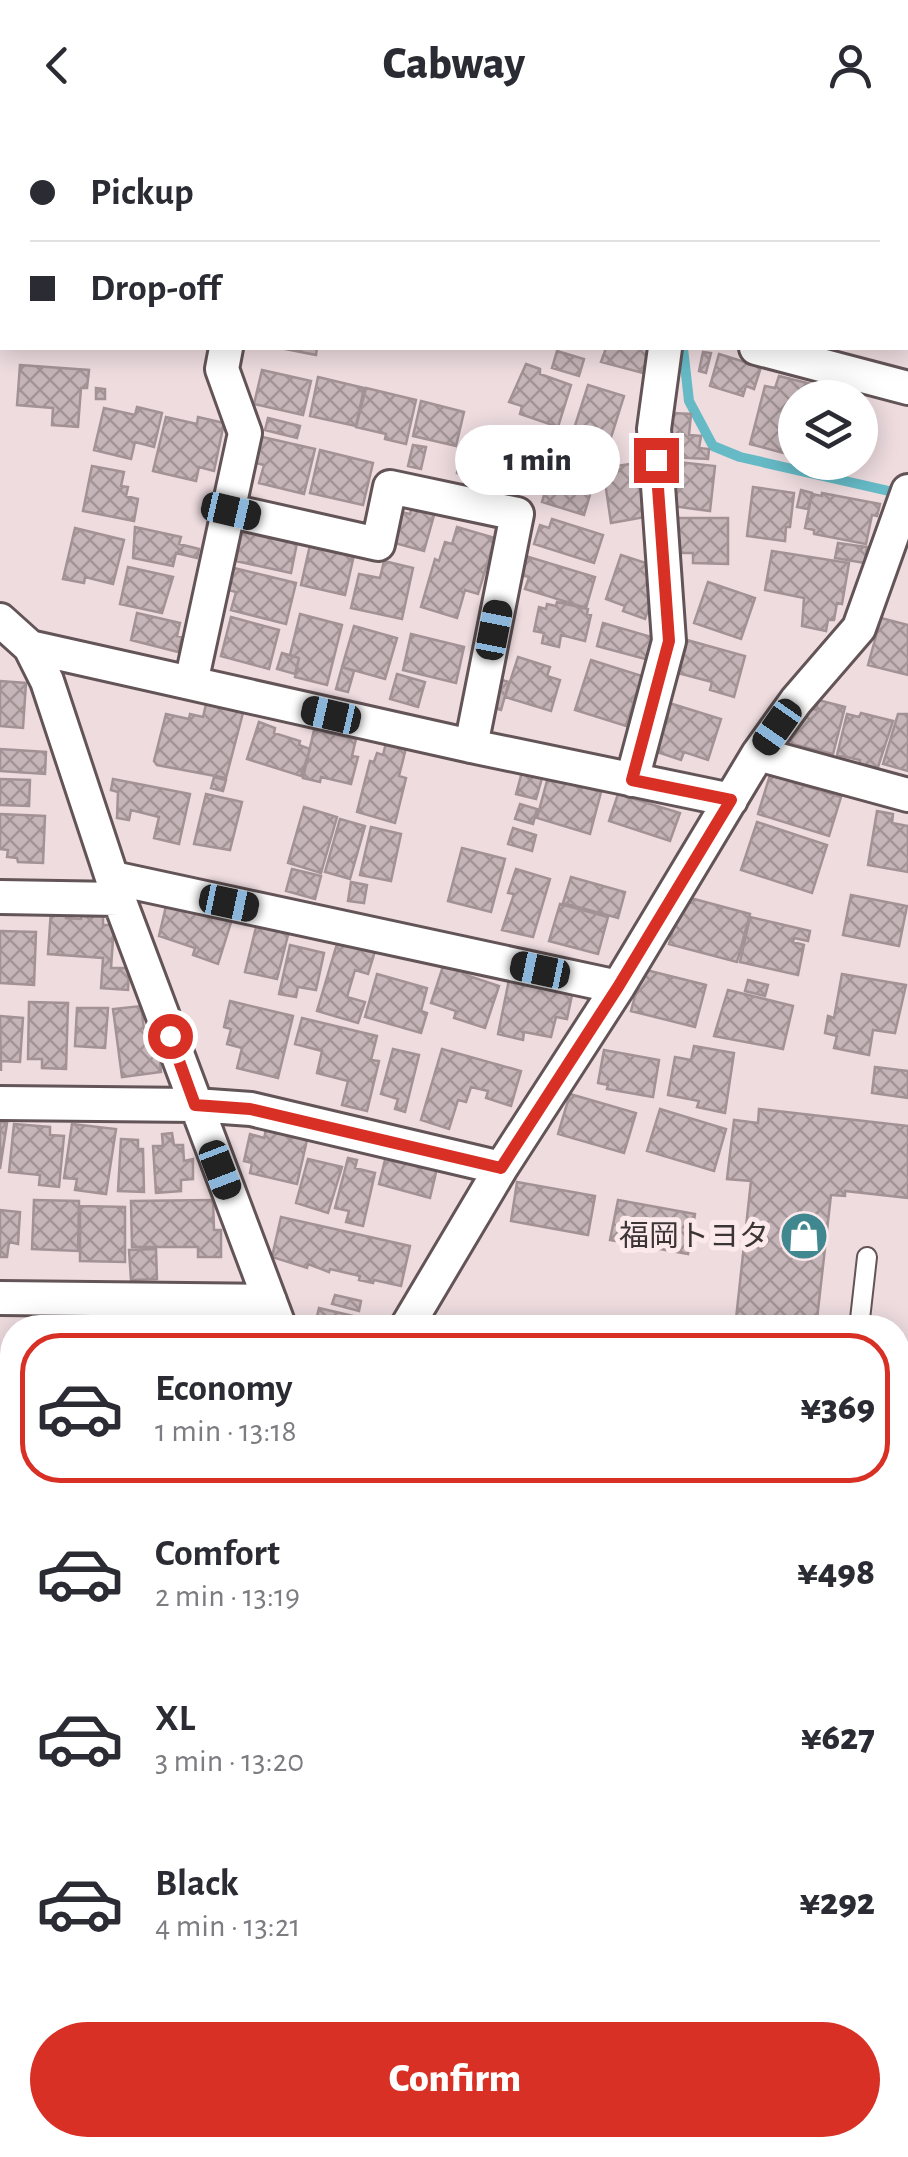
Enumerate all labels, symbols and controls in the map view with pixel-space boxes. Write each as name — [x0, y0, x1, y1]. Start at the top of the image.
icon: back — [30, 38, 85, 93]
icon: person — [823, 38, 878, 93]
text: Cabway — [383, 42, 525, 87]
text: Pickup — [90, 174, 194, 212]
text: Drop-off — [90, 270, 221, 308]
map controls — [778, 380, 878, 480]
button: layers — [778, 380, 878, 480]
callout: 1 min — [456, 425, 621, 495]
route end — [634, 438, 679, 483]
text: 1 min — [503, 444, 572, 476]
car — [198, 490, 264, 532]
car — [474, 598, 514, 662]
car — [298, 694, 364, 736]
car — [748, 694, 806, 760]
car — [197, 882, 261, 924]
car — [508, 949, 572, 991]
route start — [148, 1014, 193, 1059]
car — [195, 1137, 245, 1203]
shop icon: 福岡トヨタ — [778, 1210, 830, 1262]
place label: 福岡トヨタ — [619, 1220, 769, 1252]
icon: car — [35, 1363, 125, 1453]
text: Economy — [155, 1370, 293, 1408]
text: ¥369 — [800, 1389, 875, 1427]
text: 1 min · 13:18 — [155, 1415, 297, 1447]
icon: car — [35, 1528, 125, 1618]
text: Comfort — [155, 1535, 280, 1573]
text: ¥498 — [797, 1554, 875, 1592]
text: 2 min · 13:19 — [155, 1580, 300, 1612]
icon: car — [35, 1693, 125, 1783]
text: XL — [155, 1700, 195, 1738]
text: ¥627 — [801, 1719, 875, 1757]
text: 3 min · 13:20 — [155, 1745, 304, 1777]
icon: car — [35, 1858, 125, 1948]
text: Black — [155, 1865, 239, 1903]
text: ¥292 — [799, 1884, 875, 1922]
text: 4 min · 13:21 — [155, 1910, 301, 1942]
button: Confirm — [30, 2022, 880, 2137]

